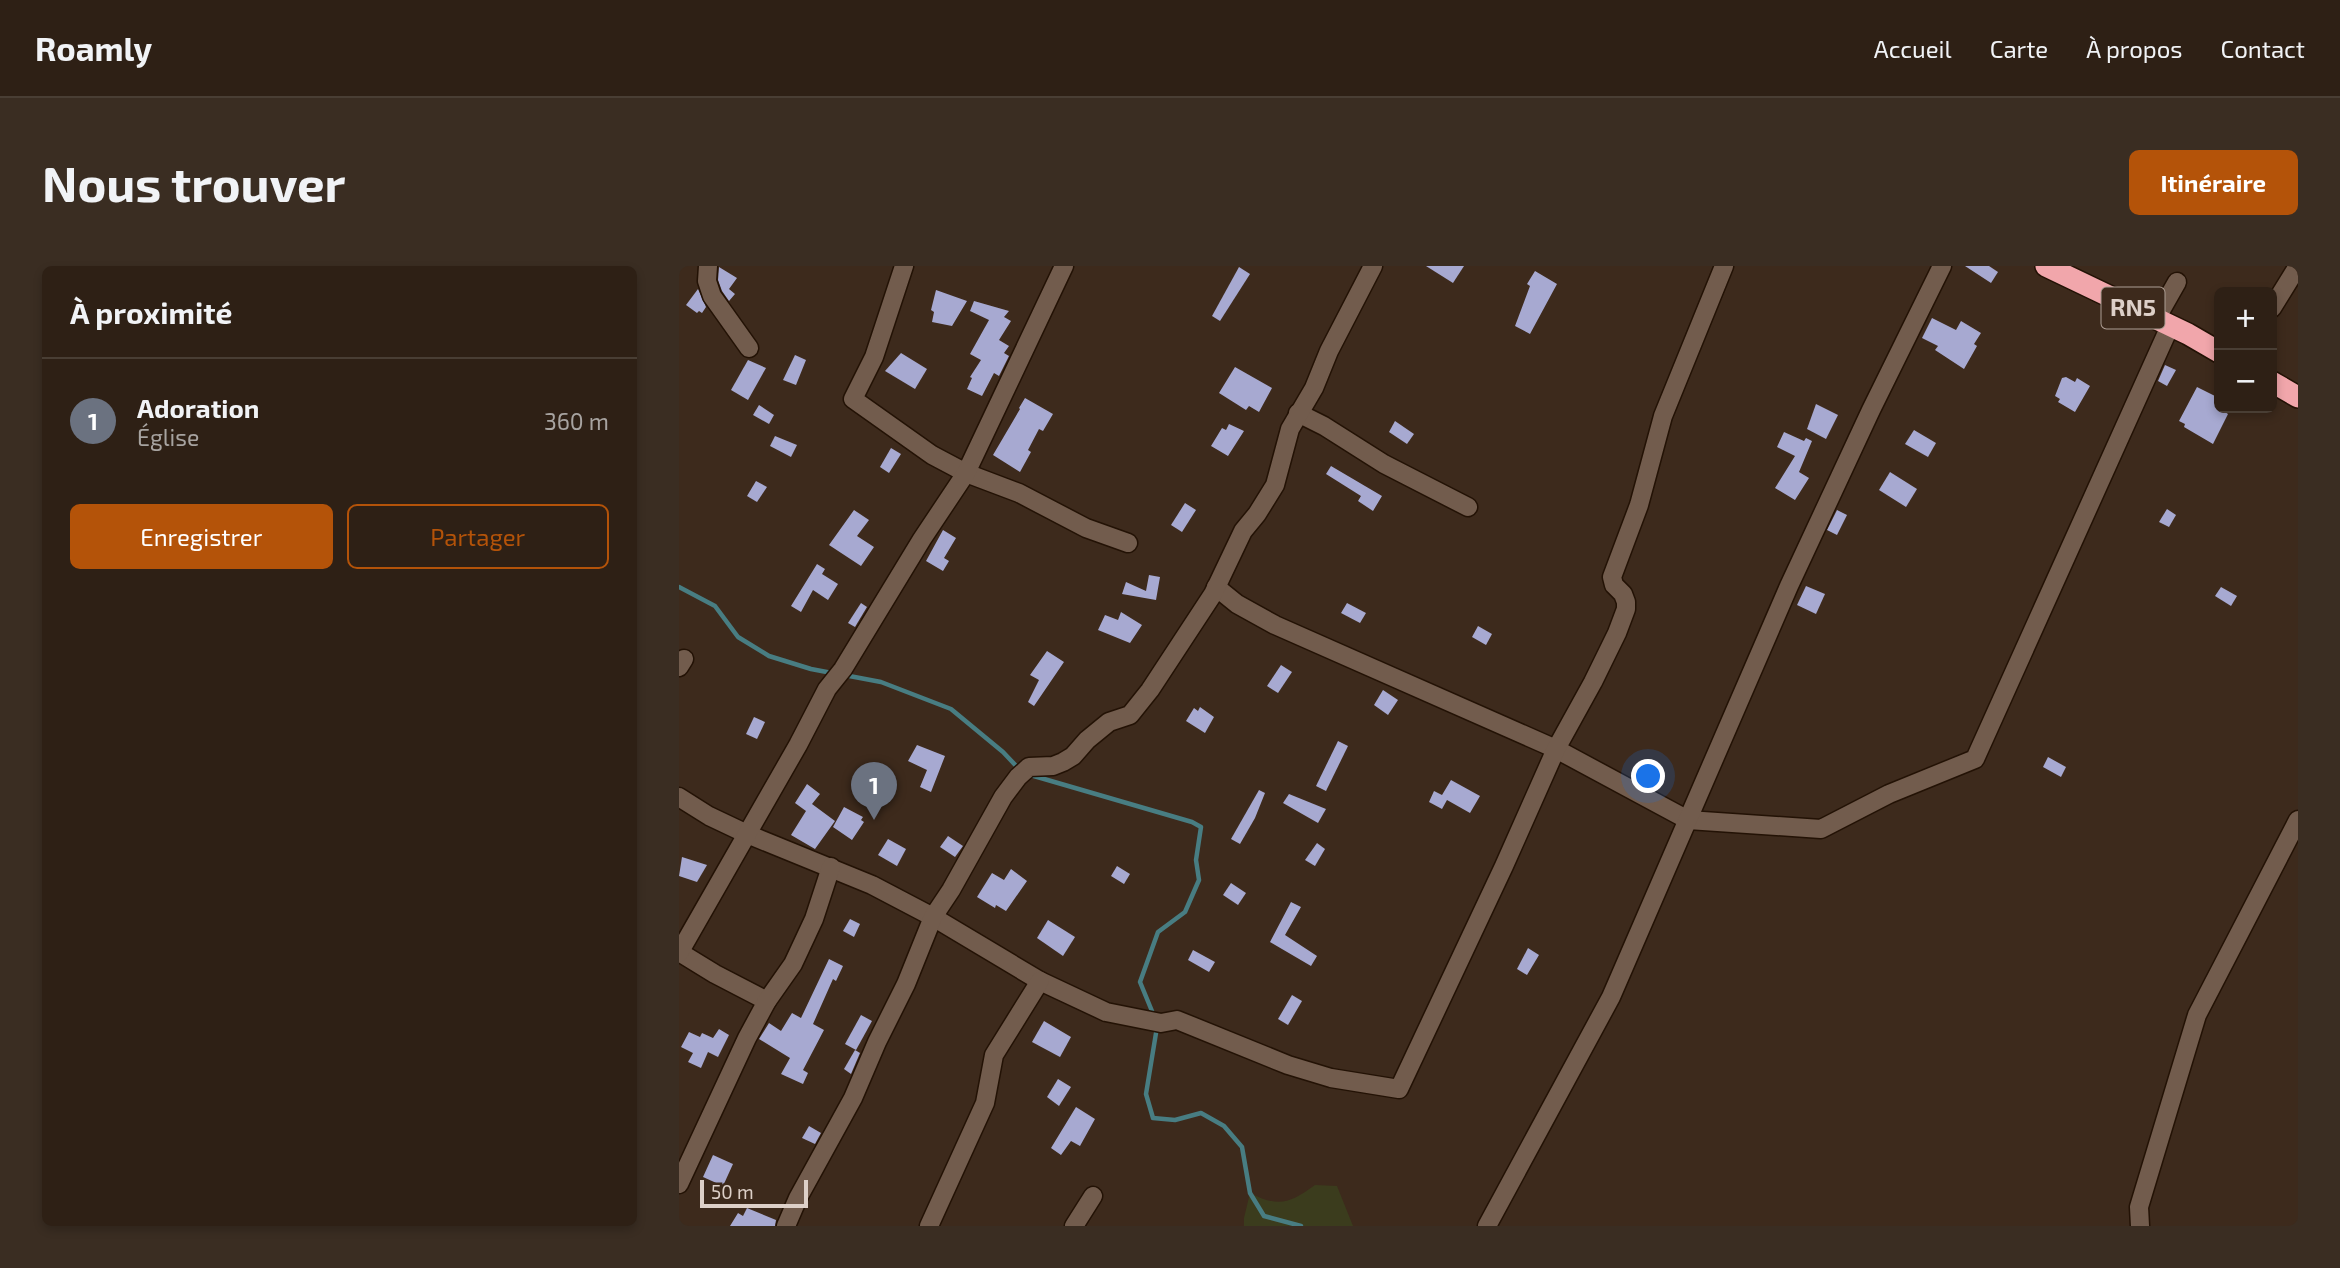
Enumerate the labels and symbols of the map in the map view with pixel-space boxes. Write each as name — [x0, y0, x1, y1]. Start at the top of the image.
road number: RN5 — [2101, 288, 2165, 328]
your location — [1631, 759, 1665, 793]
pin: 1 — [851, 762, 897, 820]
scale bar — [700, 1177, 809, 1209]

